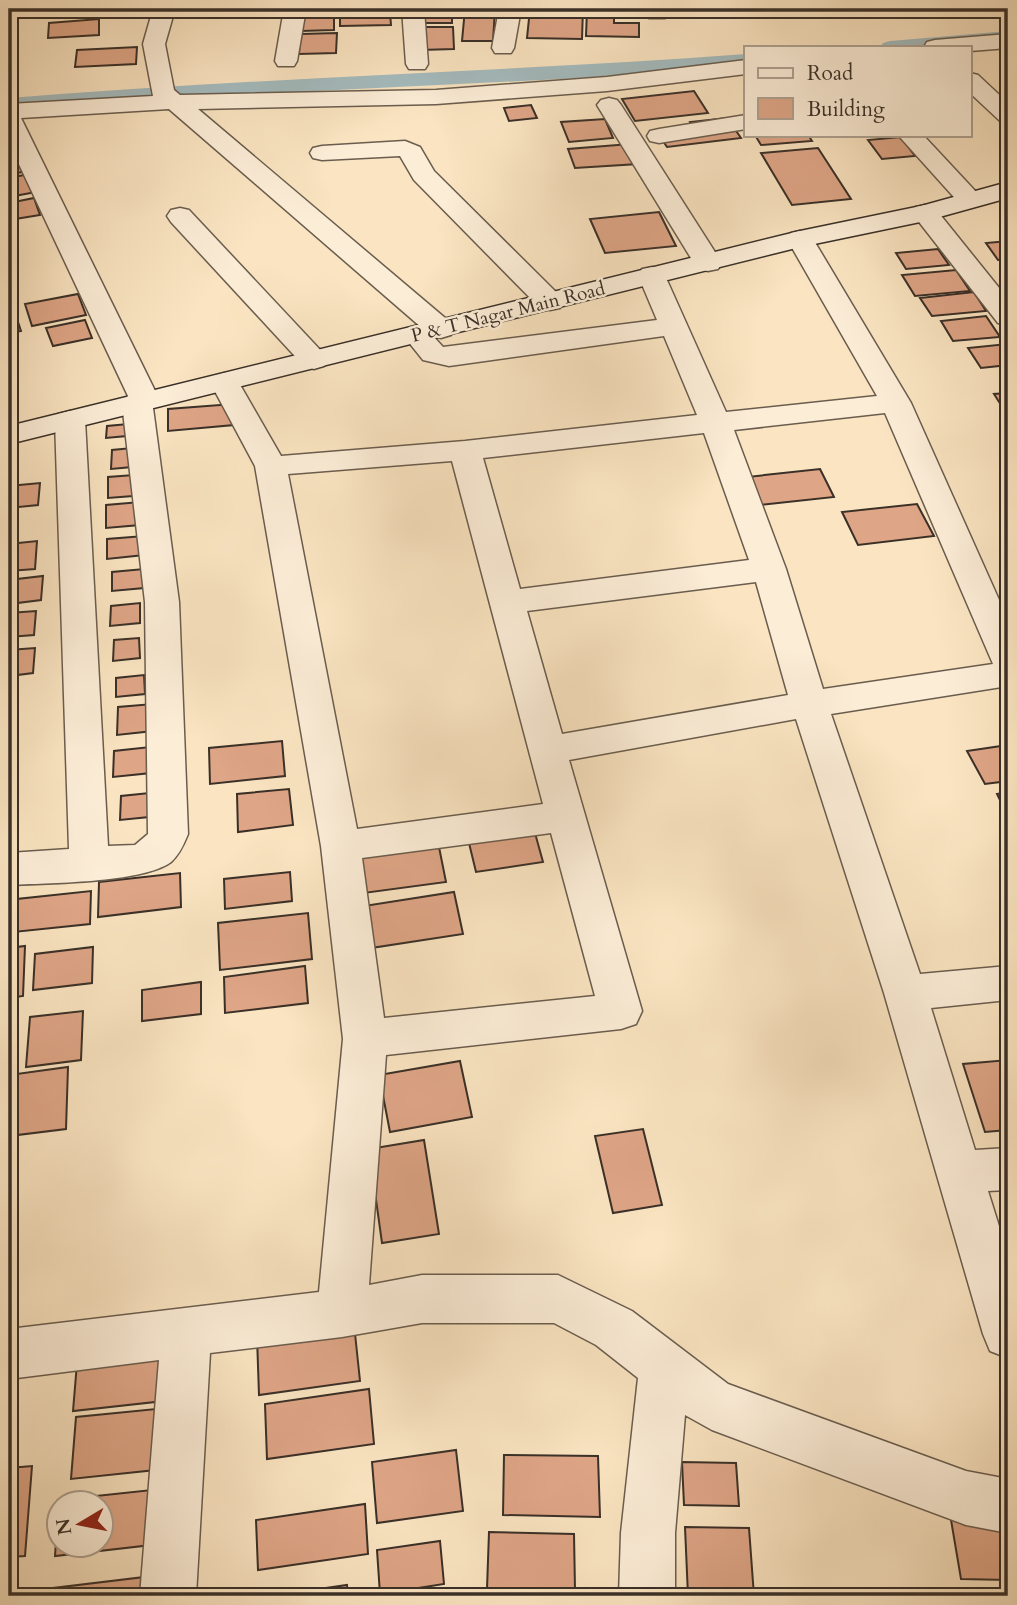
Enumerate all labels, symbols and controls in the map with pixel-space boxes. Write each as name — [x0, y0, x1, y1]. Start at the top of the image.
legend — [744, 46, 972, 136]
text: Road — [807, 59, 853, 88]
text: Building — [807, 95, 885, 124]
street label: P & T Nagar Main Road — [408, 275, 608, 349]
north arrow — [46, 1490, 116, 1560]
text: N — [50, 1516, 78, 1537]

